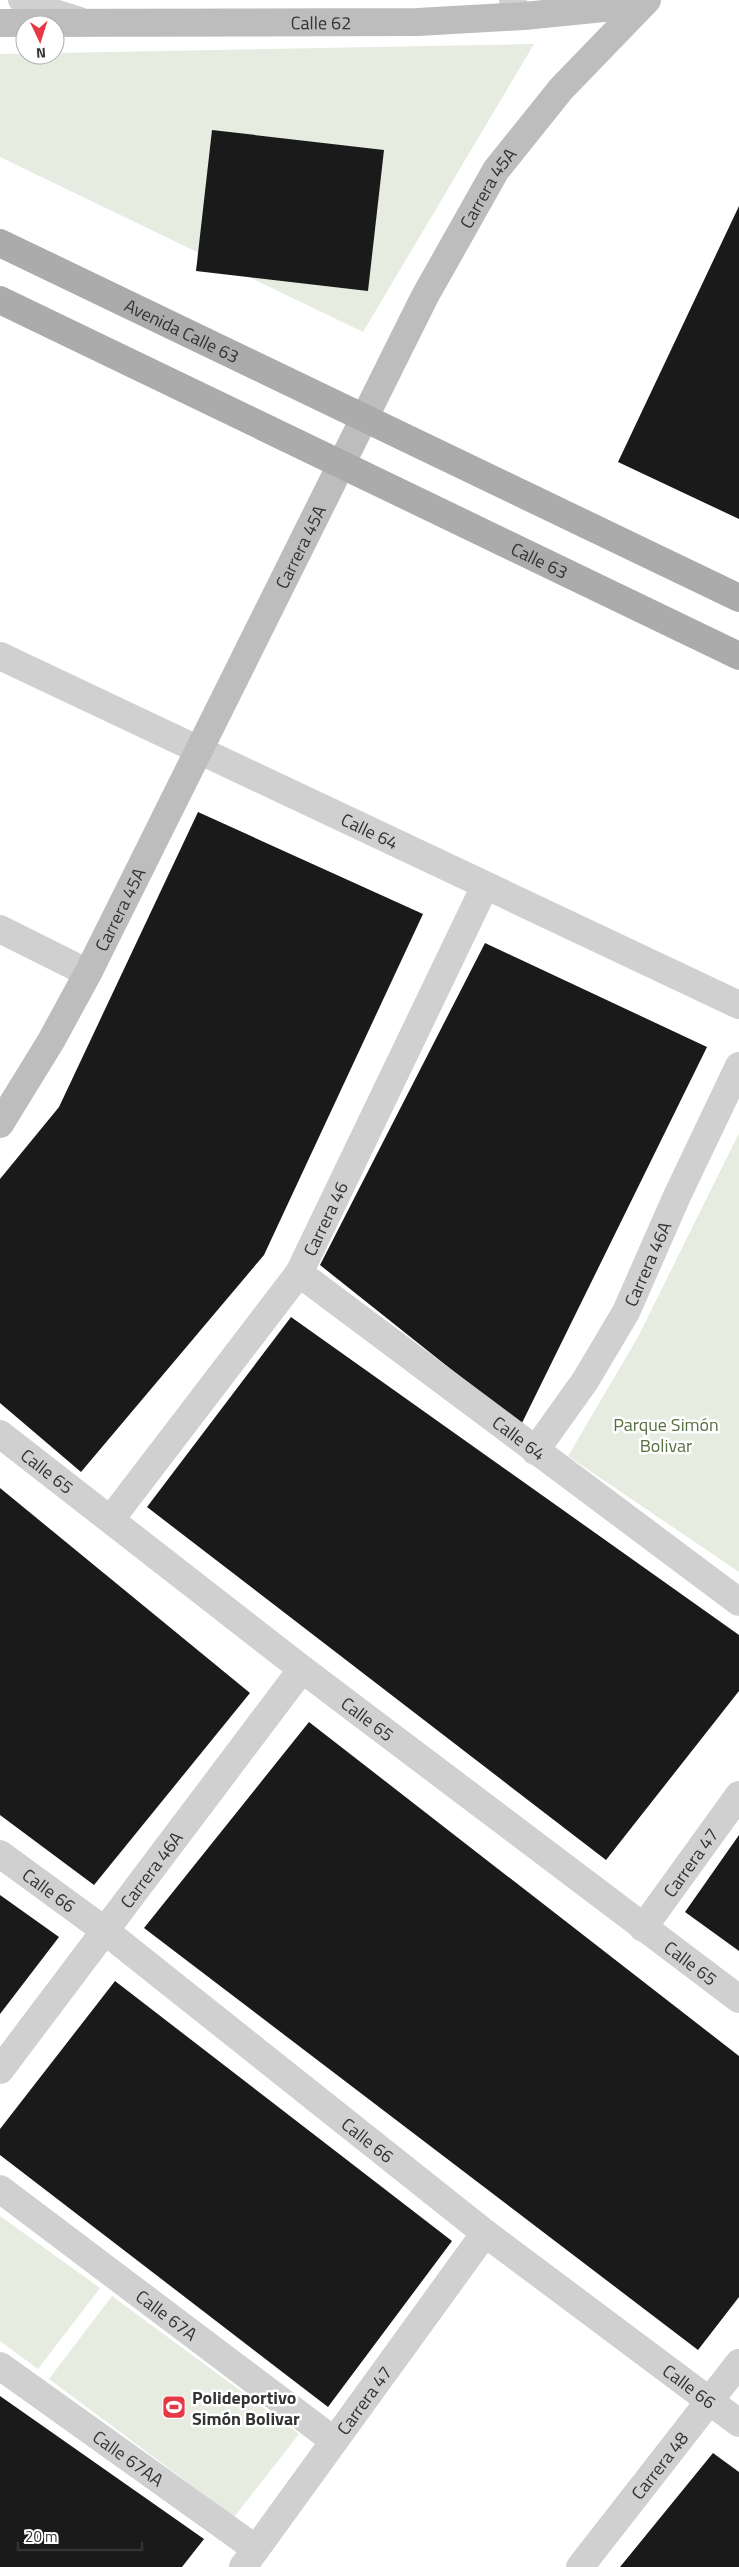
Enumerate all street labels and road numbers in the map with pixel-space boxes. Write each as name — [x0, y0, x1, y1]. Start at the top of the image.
street label: Calle 62 — [291, 9, 351, 36]
street label: Carrera 45A — [452, 141, 523, 233]
street label: Avenida Calle 63 — [120, 291, 244, 370]
street label: Carrera 45A — [268, 500, 333, 593]
street label: Calle 63 — [507, 535, 573, 585]
street label: Calle 64 — [337, 806, 403, 856]
street label: Carrera 45A — [87, 863, 152, 956]
street label: Carrera 46 — [296, 1177, 355, 1260]
street label: Carrera 46A — [617, 1217, 678, 1311]
street label: Calle 64 — [487, 1409, 552, 1467]
street label: Calle 65 — [15, 1442, 79, 1500]
street label: Calle 65 — [335, 1690, 400, 1748]
street label: Carrera 47 — [656, 1822, 725, 1903]
street label: Carrera 46A — [113, 1825, 189, 1914]
street label: Calle 66 — [17, 1861, 82, 1919]
street label: Calle 65 — [659, 1934, 723, 1992]
street label: Calle 66 — [336, 2111, 400, 2169]
street label: Calle 67A — [130, 2283, 204, 2347]
street label: Calle 66 — [657, 2357, 722, 2415]
street label: Carrera 47 — [330, 2360, 398, 2440]
street label: Calle 67AA — [87, 2423, 170, 2493]
street label: Carrera 48 — [624, 2426, 694, 2505]

